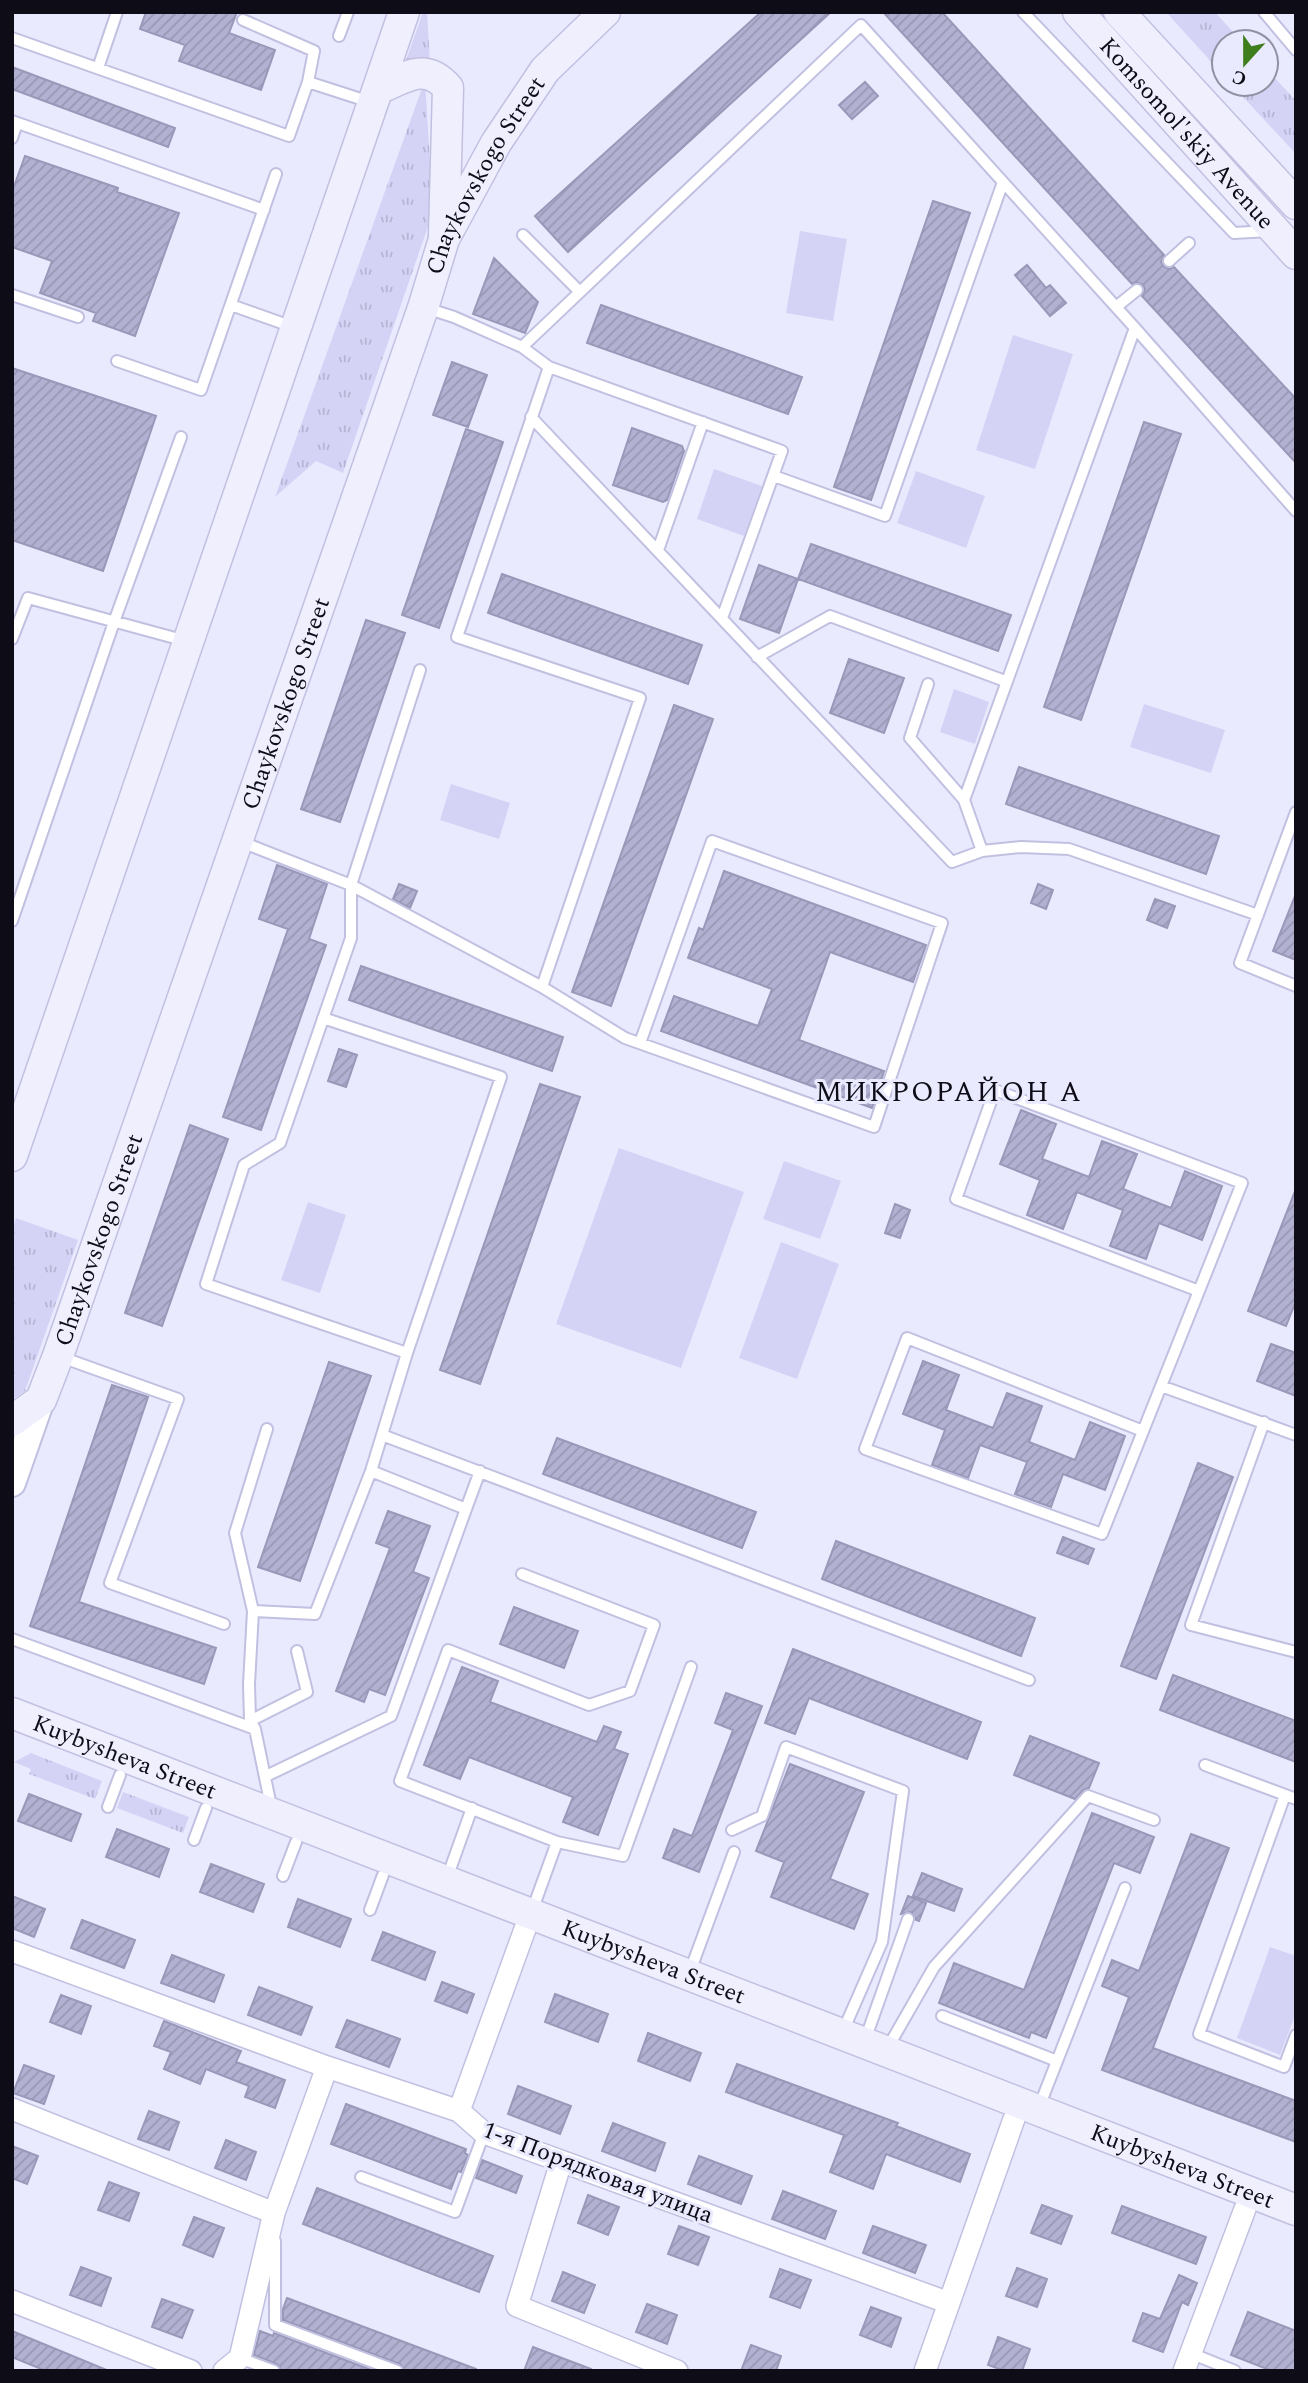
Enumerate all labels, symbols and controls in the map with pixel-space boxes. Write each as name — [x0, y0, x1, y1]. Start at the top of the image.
north arrow — [1210, 28, 1280, 98]
street label: Komsomol'skiy Avenue — [1090, 30, 1283, 238]
text: С — [1228, 62, 1251, 93]
street label: Chaykovskogo Street — [417, 69, 555, 279]
street label: Chaykovskogo Street — [233, 593, 340, 815]
district label: МИКРОРАЙОН А — [815, 1071, 1083, 1114]
street label: Chaykovskogo Street — [46, 1129, 153, 1351]
street label: Kuybysheva Street — [27, 1706, 222, 1810]
street label: Kuybysheva Street — [556, 1910, 751, 2014]
street label: 1-я Порядковая улица — [477, 2112, 719, 2234]
street label: Kuybysheva Street — [1085, 2115, 1279, 2219]

